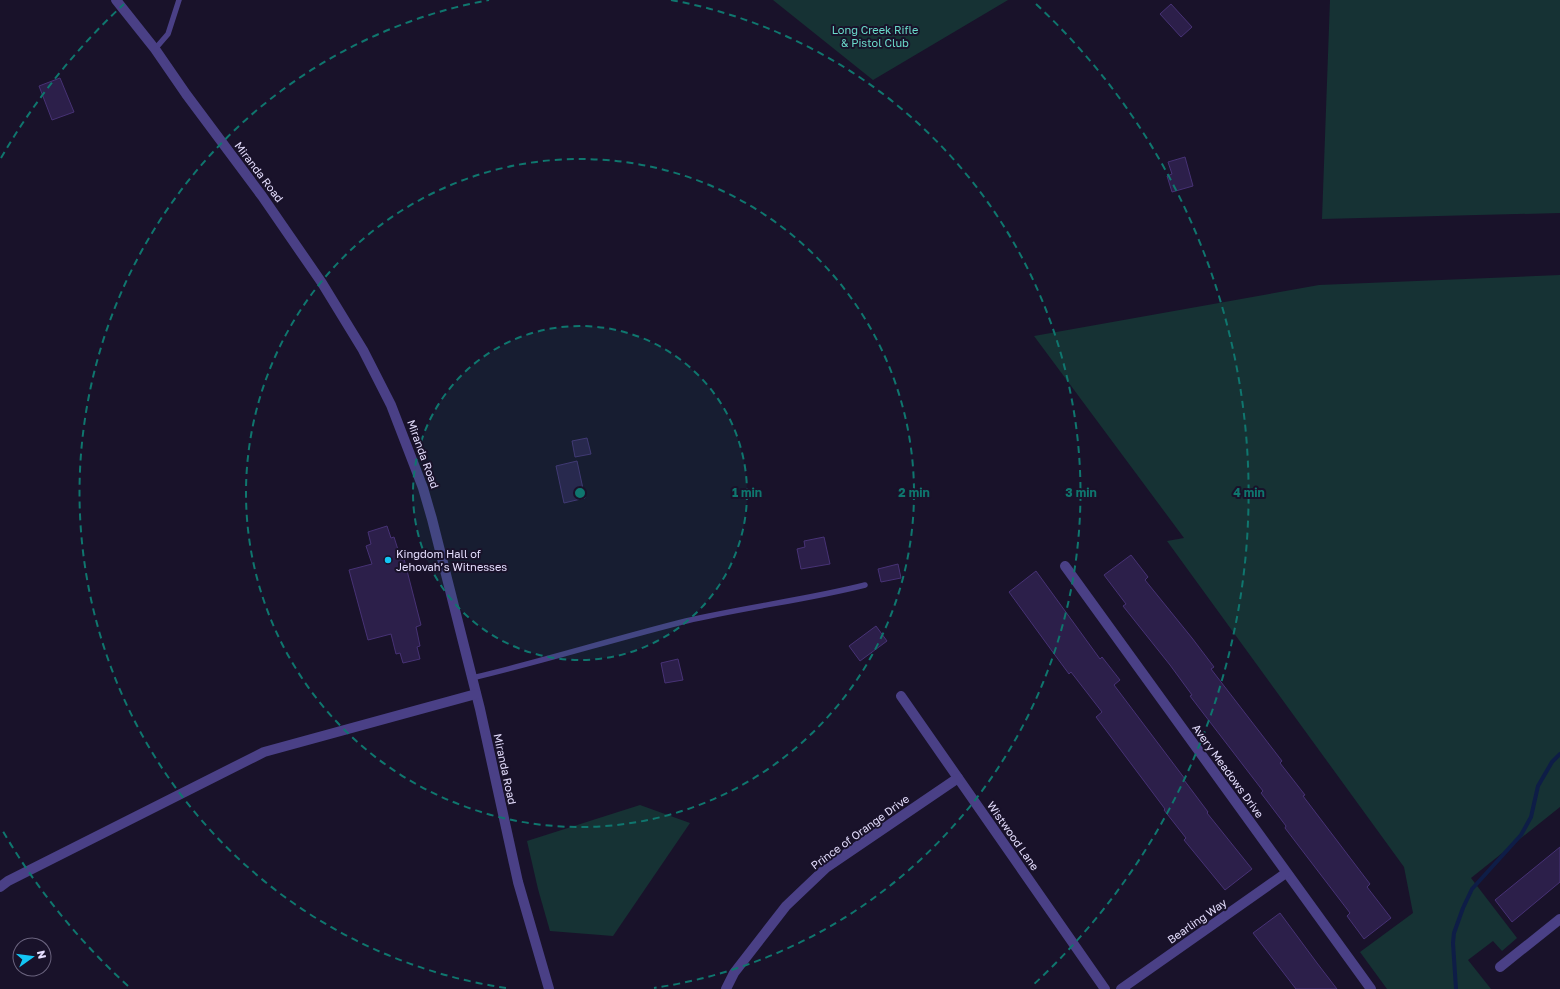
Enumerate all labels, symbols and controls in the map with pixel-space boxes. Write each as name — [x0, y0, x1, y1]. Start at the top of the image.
park label: Long Creek Rifle & Pistol Club — [832, 23, 918, 49]
street label: Miranda Road — [232, 139, 286, 204]
street label: Miranda Road — [405, 418, 442, 490]
text: 1 min — [732, 485, 762, 500]
text: 2 min — [898, 485, 930, 500]
text: 3 min — [1065, 485, 1097, 500]
text: 4 min — [1233, 485, 1265, 500]
centre of rings — [573, 486, 587, 500]
place label: Kingdom Hall of Jehovah’s Witnesses — [396, 547, 507, 573]
marker: Kingdom Hall of Jehovah’s Witnesses — [383, 555, 393, 565]
street label: Avery Meadows Drive — [1190, 721, 1267, 820]
street label: Miranda Road — [492, 732, 519, 806]
street label: Prince of Orange Drive — [808, 792, 911, 872]
street label: Wistwood Lane — [985, 799, 1042, 873]
street label: Bearling Way — [1165, 895, 1229, 946]
north arrow — [12, 937, 52, 977]
text: N — [35, 949, 50, 960]

